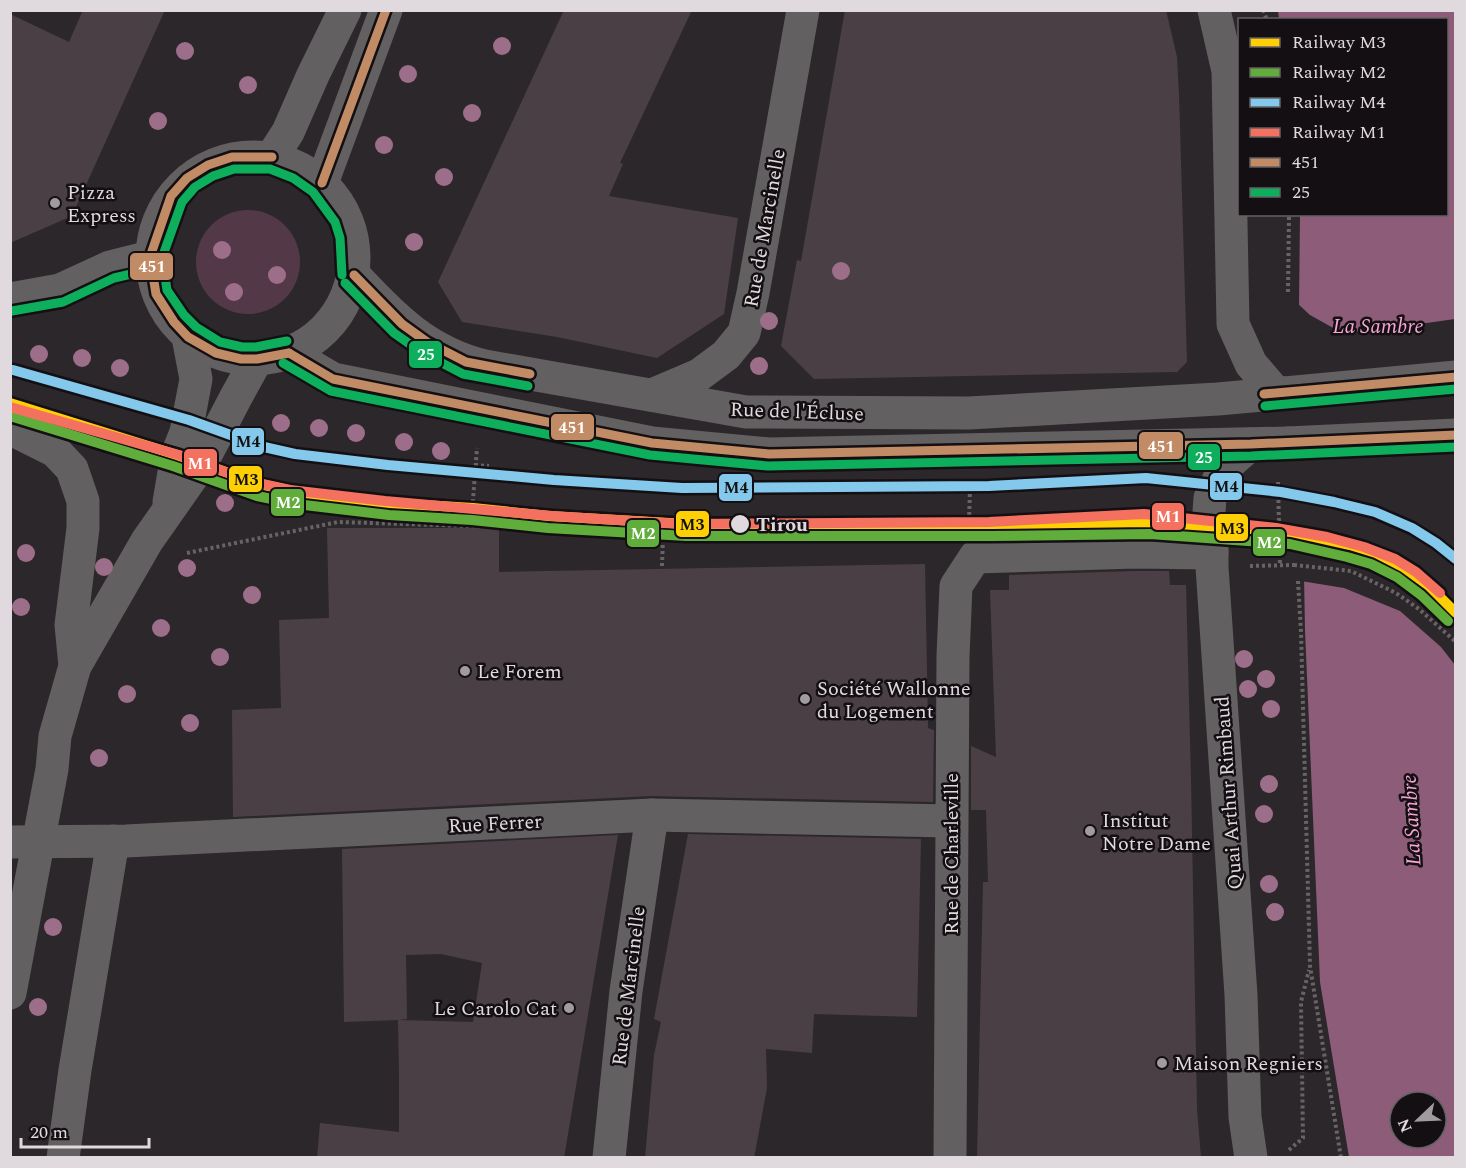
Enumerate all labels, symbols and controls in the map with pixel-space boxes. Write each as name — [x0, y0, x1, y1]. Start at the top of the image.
legend — [1238, 18, 1448, 216]
text: Railway M3 — [1292, 29, 1385, 56]
text: Railway M2 — [1292, 59, 1385, 86]
text: Railway M4 — [1292, 89, 1385, 116]
text: Railway M1 — [1292, 119, 1385, 146]
street label: Rue de Marcinelle — [736, 147, 794, 310]
text: 451 — [1292, 149, 1319, 176]
place label: Pizza Express — [67, 178, 136, 231]
text: 25 — [1292, 179, 1310, 206]
marker: Pizza Express — [48, 196, 62, 210]
line badge: 451 — [129, 252, 174, 281]
text: 451 — [139, 255, 165, 279]
water label: La Sambre — [1332, 311, 1424, 343]
line badge: 25 — [408, 340, 443, 369]
text: 25 — [417, 343, 435, 367]
street label: Rue de l'Écluse — [730, 395, 864, 429]
line badge: 451 — [550, 413, 595, 441]
text: 451 — [559, 416, 585, 440]
line badge: M4 — [231, 427, 265, 456]
text: M4 — [236, 430, 260, 454]
line badge: 451 — [1138, 431, 1184, 460]
text: 451 — [1148, 435, 1174, 459]
line badge: 25 — [1187, 443, 1221, 471]
text: 25 — [1195, 446, 1213, 470]
line badge: M1 — [183, 448, 218, 477]
text: M1 — [188, 452, 212, 476]
line badge: M3 — [228, 465, 263, 493]
text: M3 — [234, 468, 258, 492]
line badge: M4 — [1209, 472, 1243, 501]
line badge: M4 — [718, 473, 753, 502]
text: M4 — [1214, 475, 1238, 499]
text: M4 — [724, 476, 748, 500]
line badge: M2 — [270, 488, 305, 517]
text: M2 — [276, 491, 300, 515]
line badge: M1 — [1151, 502, 1185, 531]
text: M1 — [1156, 505, 1180, 529]
line badge: M3 — [675, 510, 710, 538]
place label: Tirou — [756, 510, 808, 540]
text: M3 — [680, 513, 704, 537]
marker: Tirou — [729, 513, 751, 535]
line badge: M3 — [1215, 513, 1249, 542]
text: M3 — [1220, 517, 1244, 541]
line badge: M2 — [626, 519, 660, 548]
text: M2 — [631, 522, 655, 546]
line badge: M2 — [1252, 528, 1286, 557]
text: M2 — [1257, 531, 1281, 555]
place label: Le Forem — [477, 657, 562, 687]
marker: Le Forem — [458, 664, 472, 678]
place label: Société Wallonne du Logement — [817, 674, 971, 727]
marker: Société Wallonne du Logement — [798, 692, 812, 706]
street label: Quai Arthur Rimbaud — [1207, 695, 1251, 891]
street label: Rue de Charleville — [937, 773, 967, 935]
water label: La Sambre — [1394, 774, 1430, 866]
place label: Institut Notre Dame — [1102, 806, 1211, 859]
street label: Rue Ferrer — [447, 807, 543, 841]
marker: Institut Notre Dame — [1083, 824, 1097, 838]
street label: Rue de Marcinelle — [604, 905, 654, 1068]
place label: Le Carolo Cat — [434, 994, 557, 1024]
marker: Le Carolo Cat — [562, 1001, 576, 1015]
place label: Maison Regniers — [1174, 1049, 1323, 1079]
marker: Maison Regniers — [1155, 1056, 1169, 1070]
north arrow — [1388, 1090, 1448, 1150]
scale bar — [21, 1111, 148, 1149]
text: N — [1392, 1115, 1419, 1136]
text: 20 m — [30, 1119, 68, 1146]

